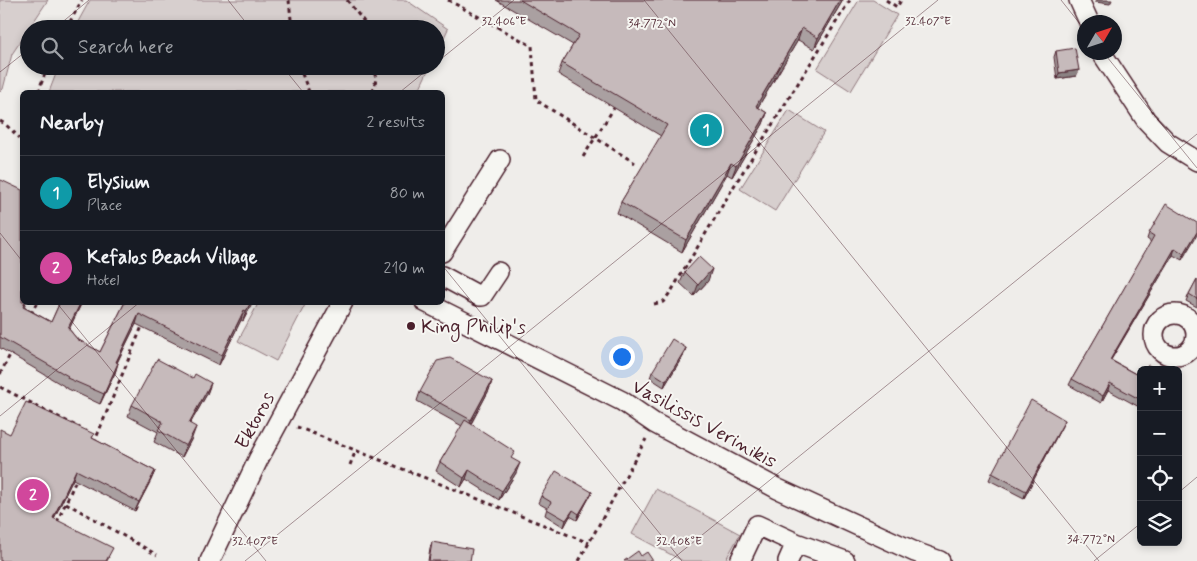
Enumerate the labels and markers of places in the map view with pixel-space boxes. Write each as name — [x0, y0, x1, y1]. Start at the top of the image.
pin: 1 — [690, 111, 722, 149]
place label: King Philip's — [421, 314, 526, 342]
marker: King Philip's — [405, 320, 417, 332]
pin: 2 — [17, 476, 49, 514]

